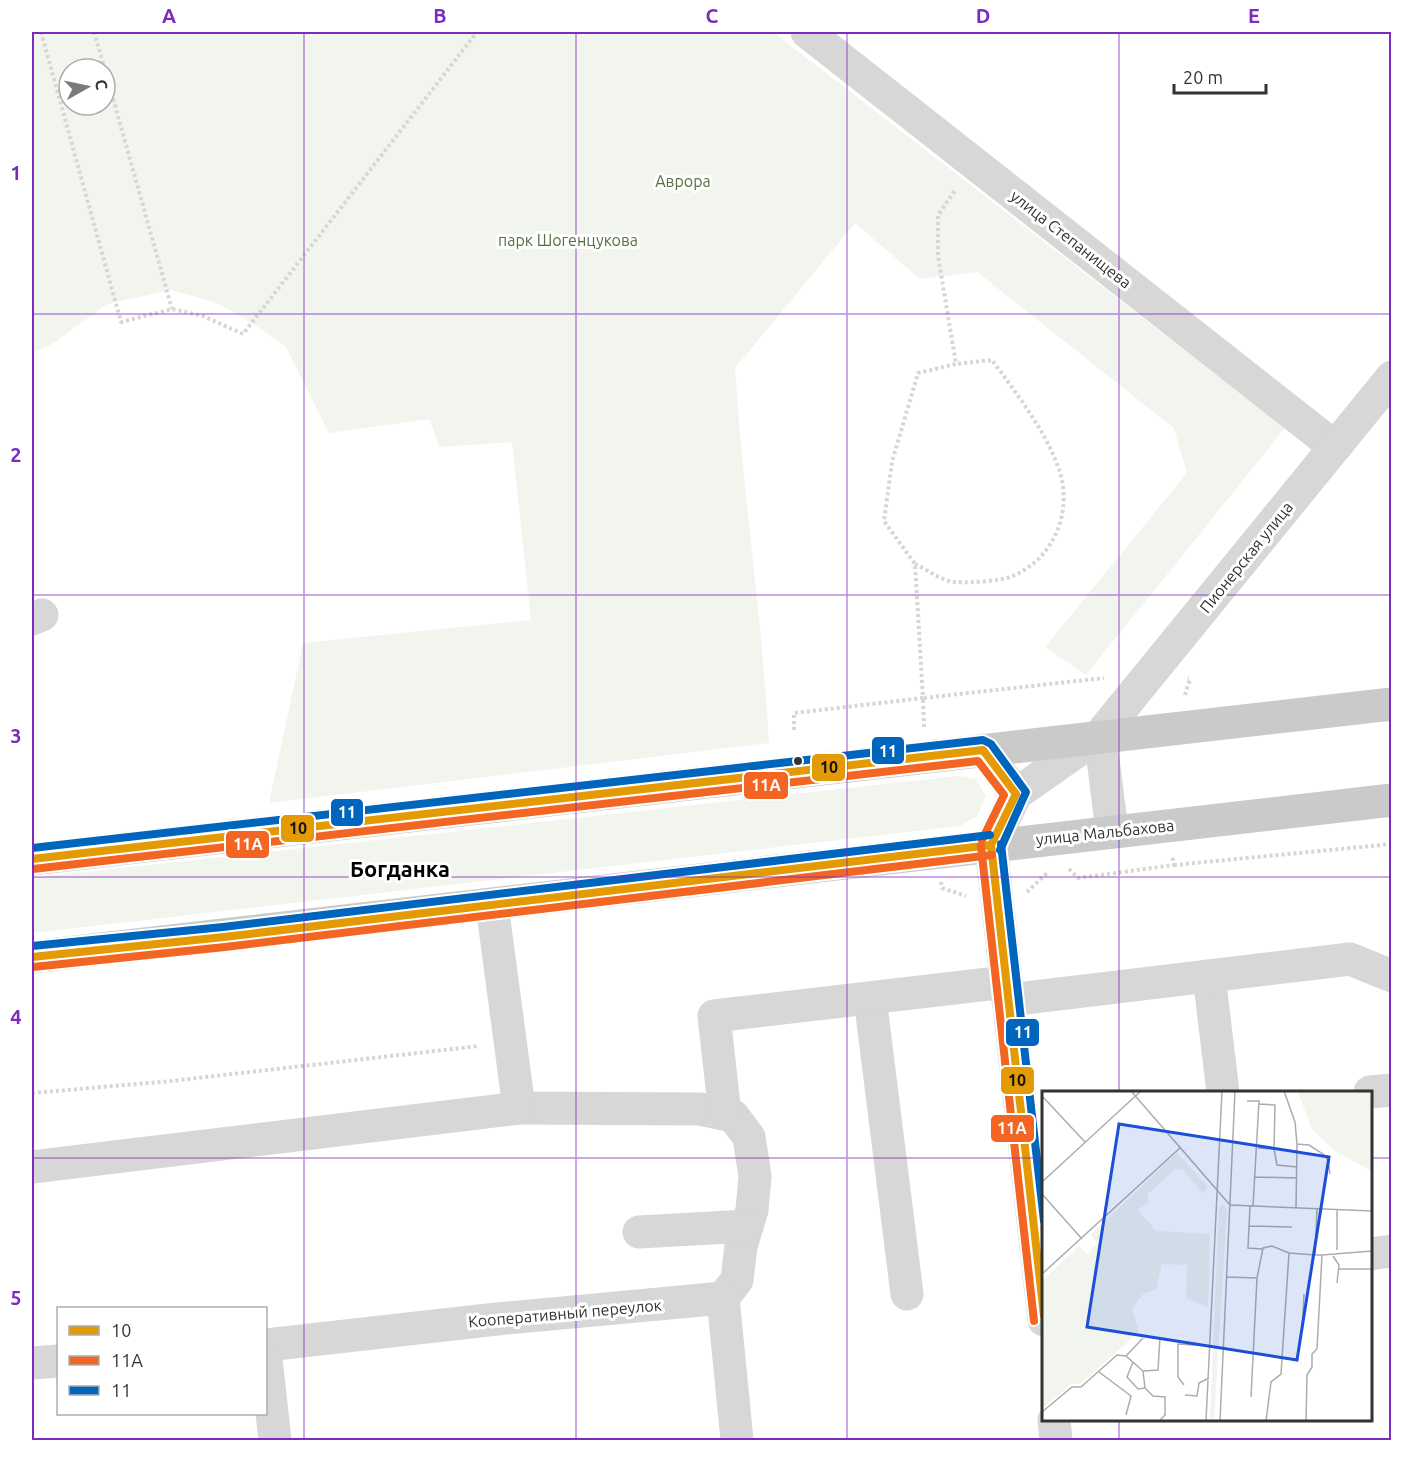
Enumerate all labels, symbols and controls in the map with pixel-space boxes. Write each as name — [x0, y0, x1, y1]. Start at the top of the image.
text: A — [162, 4, 176, 27]
text: B — [433, 4, 447, 27]
text: C — [706, 4, 719, 27]
text: D — [976, 4, 990, 27]
text: E — [1248, 4, 1260, 27]
north arrow — [57, 57, 117, 117]
scale bar — [1174, 57, 1266, 95]
text: 20 m — [1183, 67, 1223, 87]
text: С — [92, 78, 112, 91]
text: 1 — [10, 161, 22, 184]
park label: Аврора — [655, 172, 711, 190]
street label: улица Степанищева — [1007, 186, 1135, 292]
park label: парк Шогенцукова — [498, 231, 638, 249]
text: 2 — [10, 443, 22, 466]
street label: Пионерская улица — [1196, 498, 1296, 616]
text: 3 — [10, 724, 22, 747]
line badge: 11 — [871, 736, 905, 765]
text: 11 — [879, 742, 897, 760]
line badge: 10 — [811, 753, 846, 782]
unlabelled marker — [792, 755, 804, 767]
text: 10 — [820, 758, 838, 776]
line badge: 11А — [743, 771, 789, 800]
text: 11А — [751, 776, 781, 794]
line badge: 11 — [330, 798, 364, 827]
text: 11 — [338, 803, 356, 821]
line badge: 10 — [280, 814, 315, 843]
street label: улица Мальбахова — [1035, 816, 1175, 848]
text: 10 — [289, 819, 307, 837]
line badge: 11А — [225, 830, 270, 859]
text: 11А — [233, 835, 263, 853]
district label: Богданка — [350, 856, 450, 881]
text: 4 — [10, 1005, 22, 1028]
line badge: 11 — [1005, 1018, 1040, 1047]
text: 11 — [1014, 1023, 1032, 1041]
line badge: 10 — [1000, 1066, 1035, 1095]
text: 10 — [1008, 1071, 1026, 1089]
inset map — [1042, 1091, 1372, 1421]
line badge: 11А — [990, 1114, 1035, 1143]
text: 11А — [997, 1119, 1027, 1137]
text: 5 — [10, 1286, 22, 1309]
street label: Кооперативный переулок — [467, 1296, 663, 1330]
legend — [57, 1307, 267, 1415]
text: 10 — [111, 1320, 131, 1340]
text: 11А — [111, 1350, 143, 1370]
text: 11 — [111, 1380, 131, 1400]

